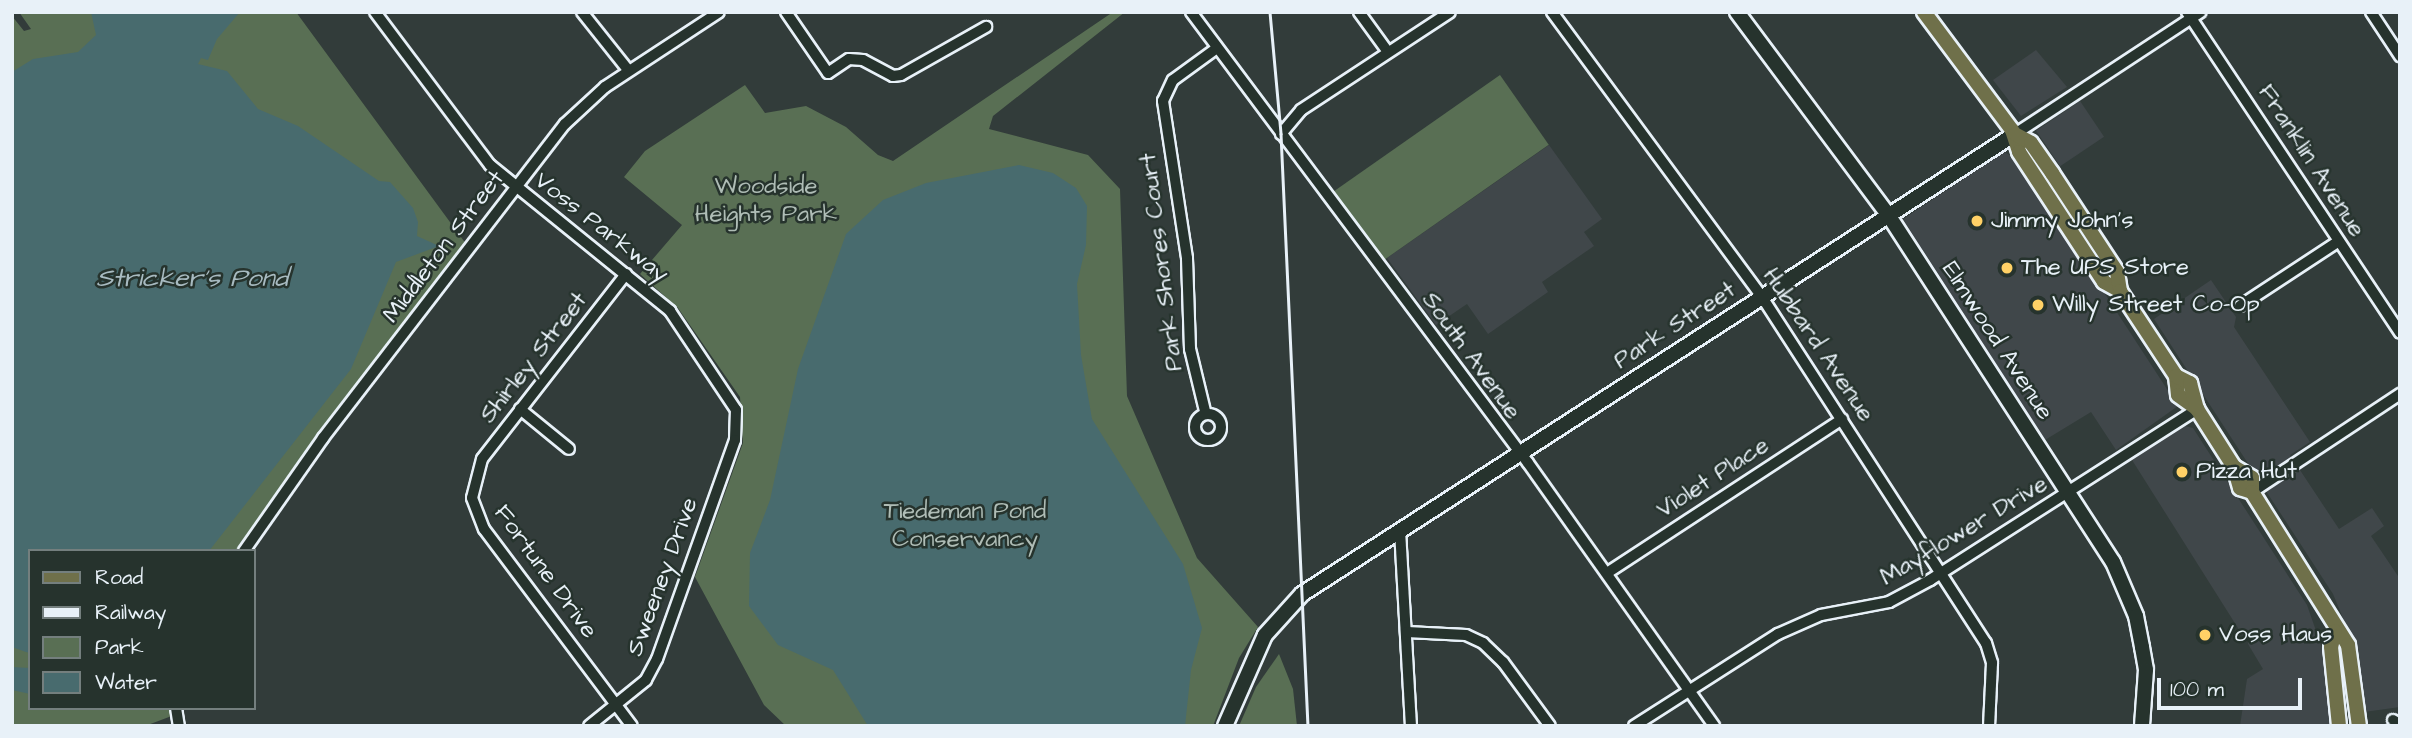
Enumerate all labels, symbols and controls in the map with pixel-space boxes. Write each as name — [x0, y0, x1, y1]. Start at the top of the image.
street label: Franklin Avenue — [2251, 79, 2371, 243]
street label: Park Shores Court — [1134, 151, 1190, 373]
street label: Middleton Street — [377, 165, 511, 329]
street label: Voss Parkway — [528, 167, 674, 289]
park label: Woodside Heights Park — [695, 173, 837, 229]
place label: Jimmy John's — [1991, 207, 2134, 235]
marker: Jimmy John's — [1969, 213, 1985, 229]
place label: The UPS Store — [2021, 254, 2189, 282]
street label: Elmwood Avenue — [1935, 256, 2059, 426]
marker: The UPS Store — [1999, 260, 2015, 276]
water label: Stricker's Pond — [96, 263, 288, 295]
street label: Hubbard Avenue — [1756, 263, 1880, 427]
street label: Park Street — [1609, 276, 1741, 376]
street label: Shirley Street — [474, 287, 594, 429]
street label: South Avenue — [1415, 287, 1527, 425]
place label: Willy Street Co-Op — [2052, 291, 2260, 319]
marker: Willy Street Co-Op — [2030, 297, 2046, 313]
street label: Violet Place — [1652, 431, 1774, 525]
place label: Pizza Hut — [2196, 458, 2297, 486]
marker: Pizza Hut — [2174, 464, 2190, 480]
street label: Mayflower Drive — [1875, 470, 2053, 592]
street label: Sweeney Drive — [621, 494, 705, 660]
park label: Tiedeman Pond Conservancy — [884, 498, 1046, 554]
street label: Fortune Drive — [487, 500, 603, 644]
legend — [28, 549, 256, 710]
text: Road — [95, 563, 143, 592]
text: Railway — [95, 598, 166, 627]
place label: Voss Haus — [2219, 621, 2332, 649]
marker: Voss Haus — [2197, 627, 2213, 643]
text: Park — [95, 633, 144, 662]
scale bar — [2160, 664, 2305, 708]
text: Water — [95, 668, 157, 697]
text: 100 m — [2170, 675, 2224, 704]

